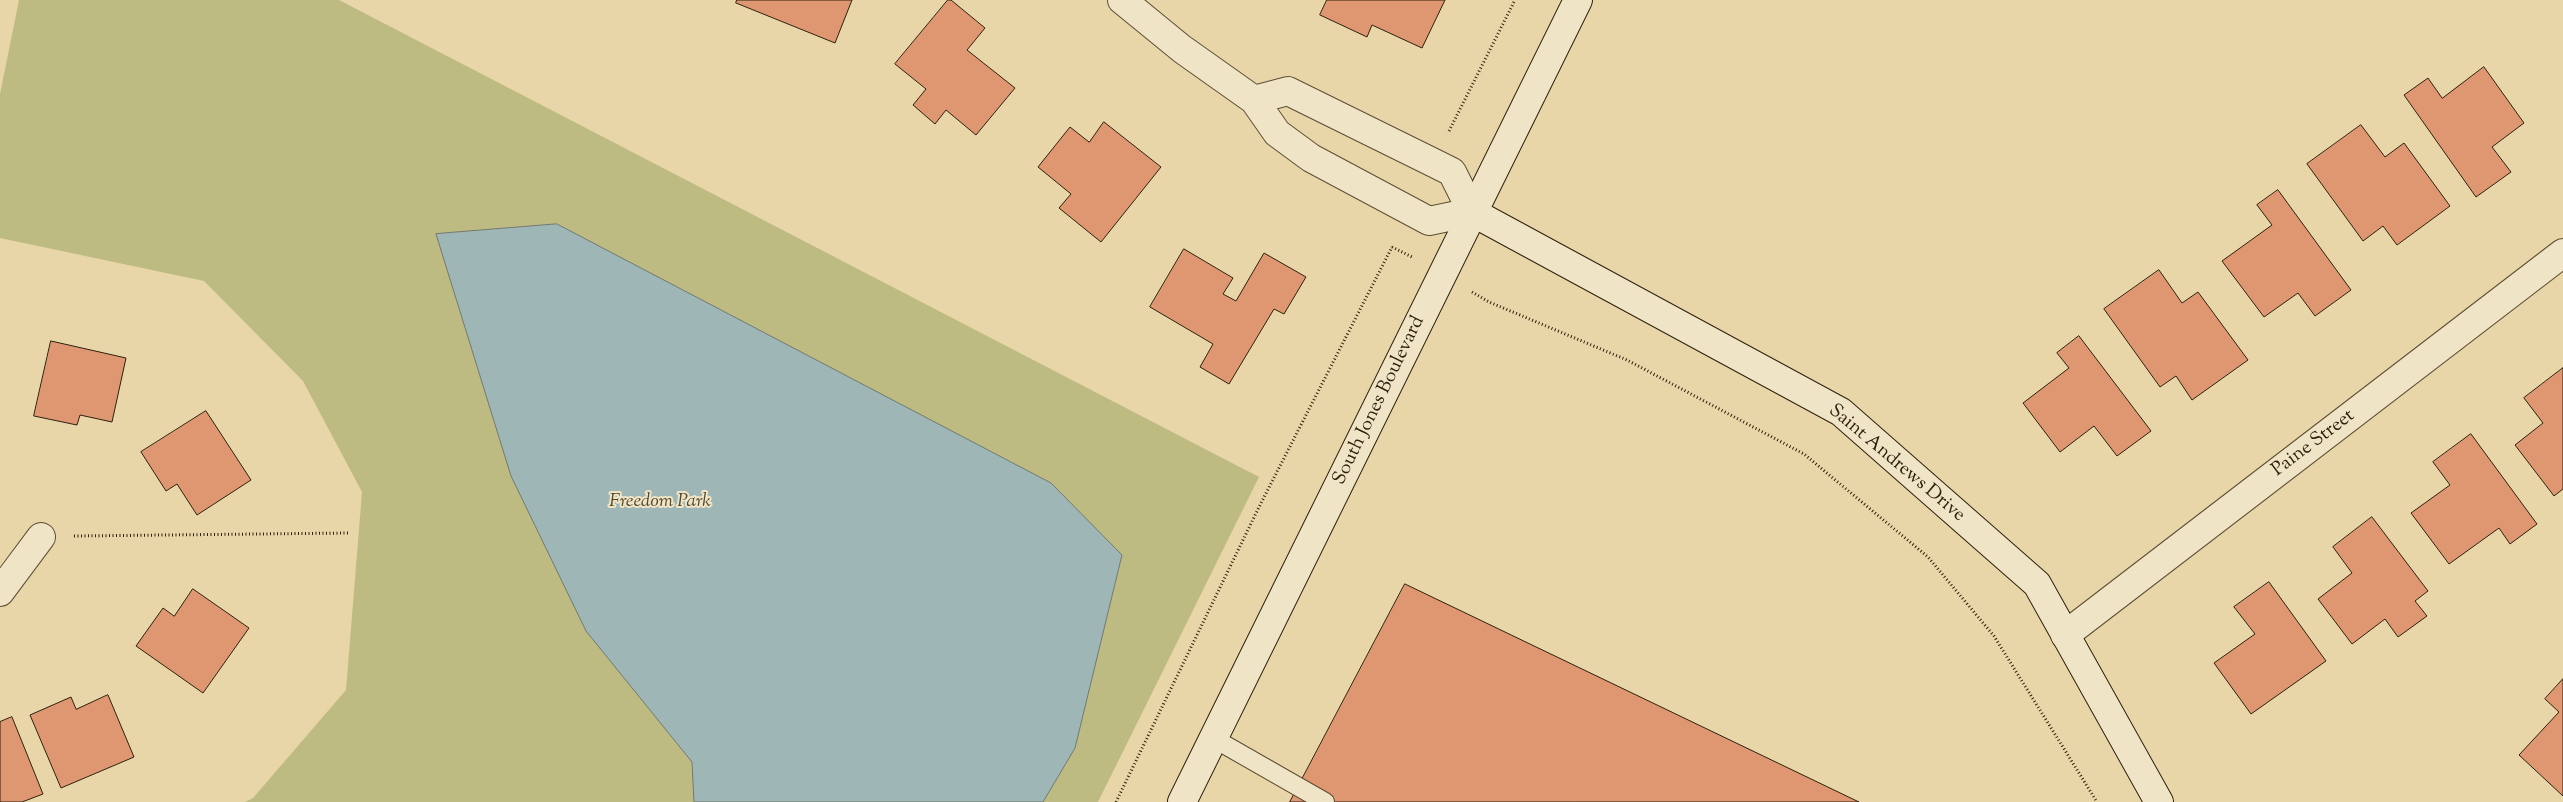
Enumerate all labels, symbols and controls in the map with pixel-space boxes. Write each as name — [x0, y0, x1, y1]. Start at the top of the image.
street label: South Jones Boulevard — [1329, 313, 1431, 489]
street label: Saint Andrews Drive — [1823, 400, 1969, 528]
street label: Paine Street — [2268, 406, 2360, 482]
park label: Freedom Park — [609, 492, 711, 514]

